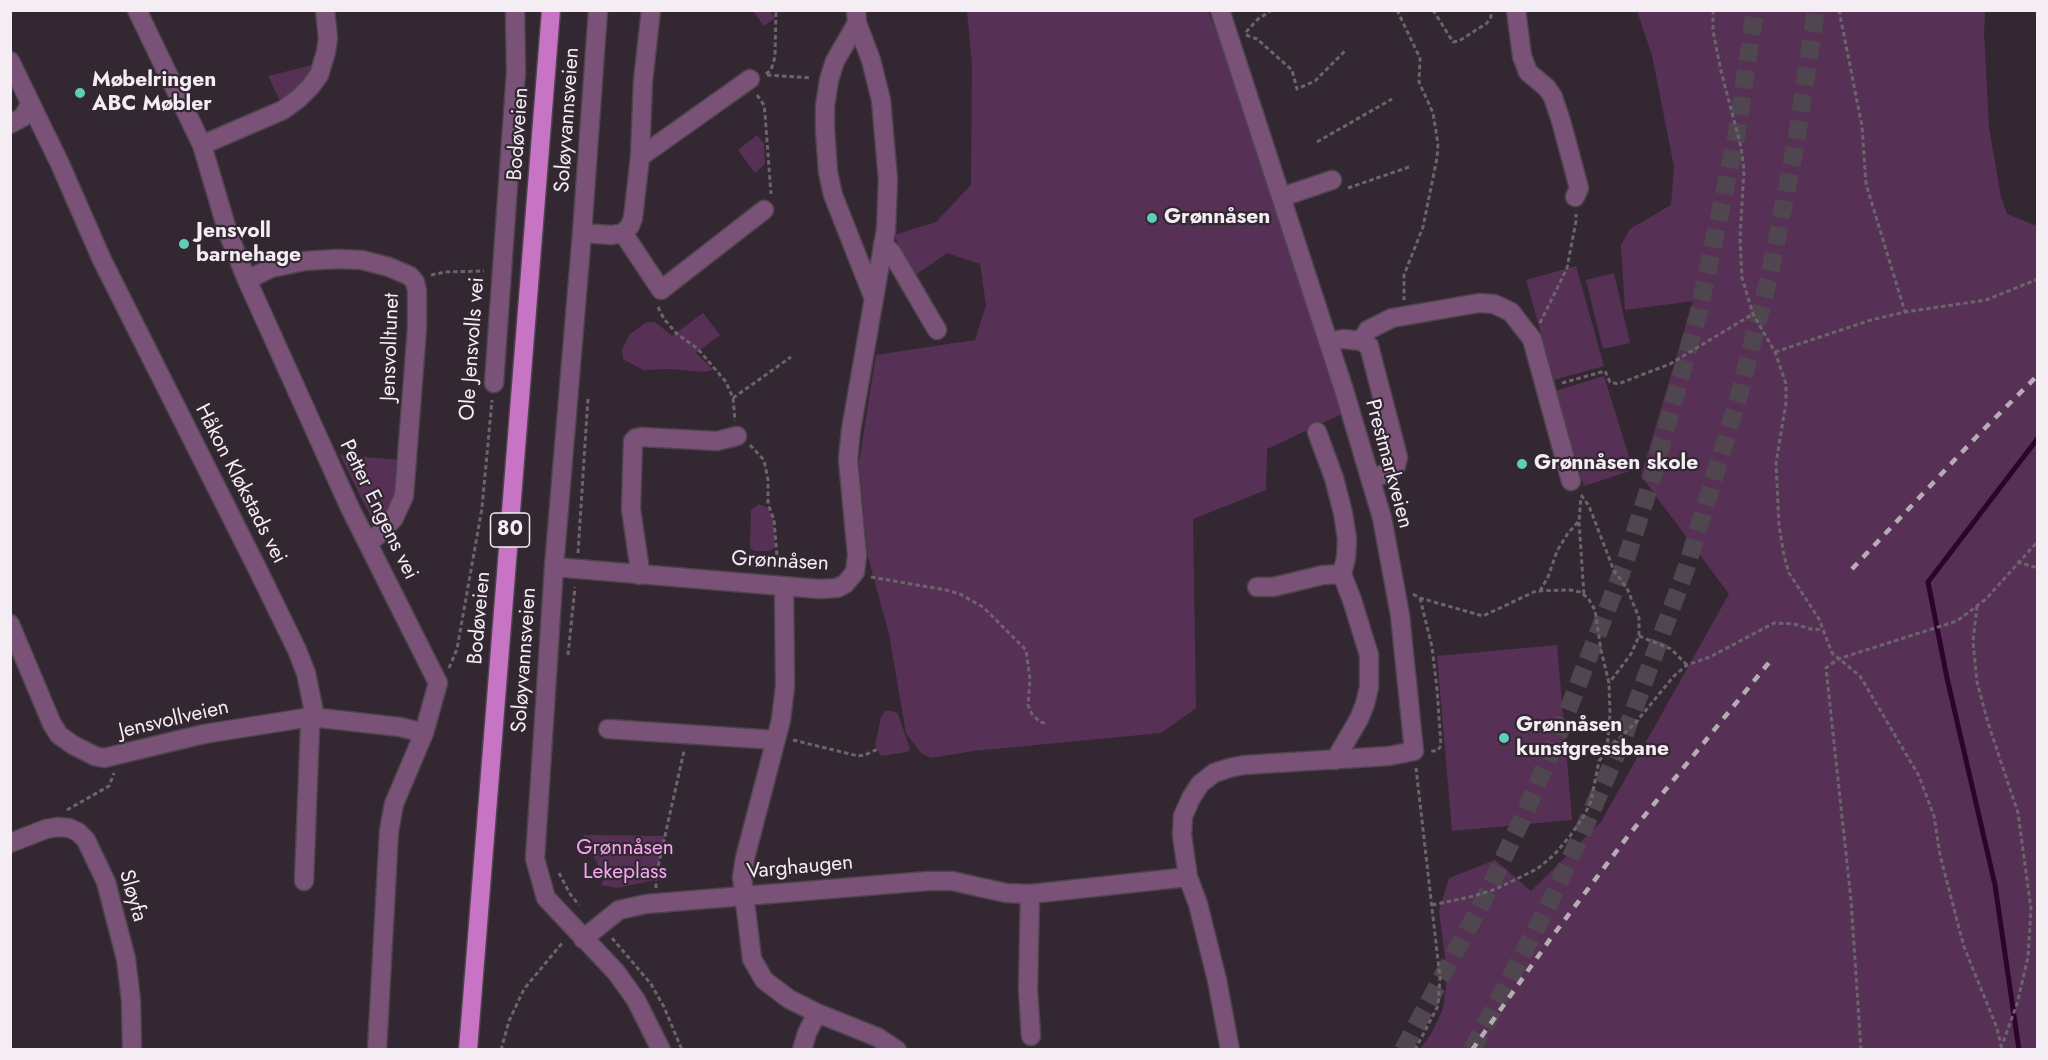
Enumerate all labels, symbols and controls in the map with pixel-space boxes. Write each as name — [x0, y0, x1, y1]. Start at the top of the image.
street label: Soløyvannsveien — [550, 46, 586, 194]
place label: Møbelringen ABC Møbler — [92, 68, 216, 118]
marker: Møbelringen ABC Møbler — [73, 86, 87, 100]
street label: Bodøveien — [503, 87, 535, 181]
place label: Grønnåsen — [1164, 205, 1270, 231]
marker: Grønnåsen — [1145, 211, 1159, 225]
place label: Jensvoll barnehage — [196, 219, 301, 269]
marker: Jensvoll barnehage — [177, 237, 191, 251]
street label: Ole Jensvolls vei — [455, 276, 491, 422]
street label: Jensvolltunet — [377, 292, 405, 402]
street label: Prestmarkveien — [1359, 397, 1417, 531]
street label: Håkon Kløkstads vei — [189, 400, 291, 568]
street label: Petter Engens vei — [333, 436, 423, 584]
place label: Grønnåsen skole — [1534, 451, 1698, 477]
marker: Grønnåsen skole — [1515, 457, 1529, 471]
road number: 80 — [490, 513, 530, 547]
street label: Grønnåsen — [731, 547, 829, 577]
street label: Bodøveien — [463, 570, 497, 666]
street label: Soløyvannsveien — [507, 586, 543, 734]
street label: Jensvollveien — [116, 695, 232, 745]
place label: Grønnåsen kunstgressbane — [1516, 713, 1669, 763]
marker: Grønnåsen kunstgressbane — [1497, 731, 1511, 745]
park label: Grønnåsen Lekeplass — [576, 836, 674, 886]
street label: Varghaugen — [746, 851, 854, 885]
street label: Sløyfa — [113, 867, 151, 925]

